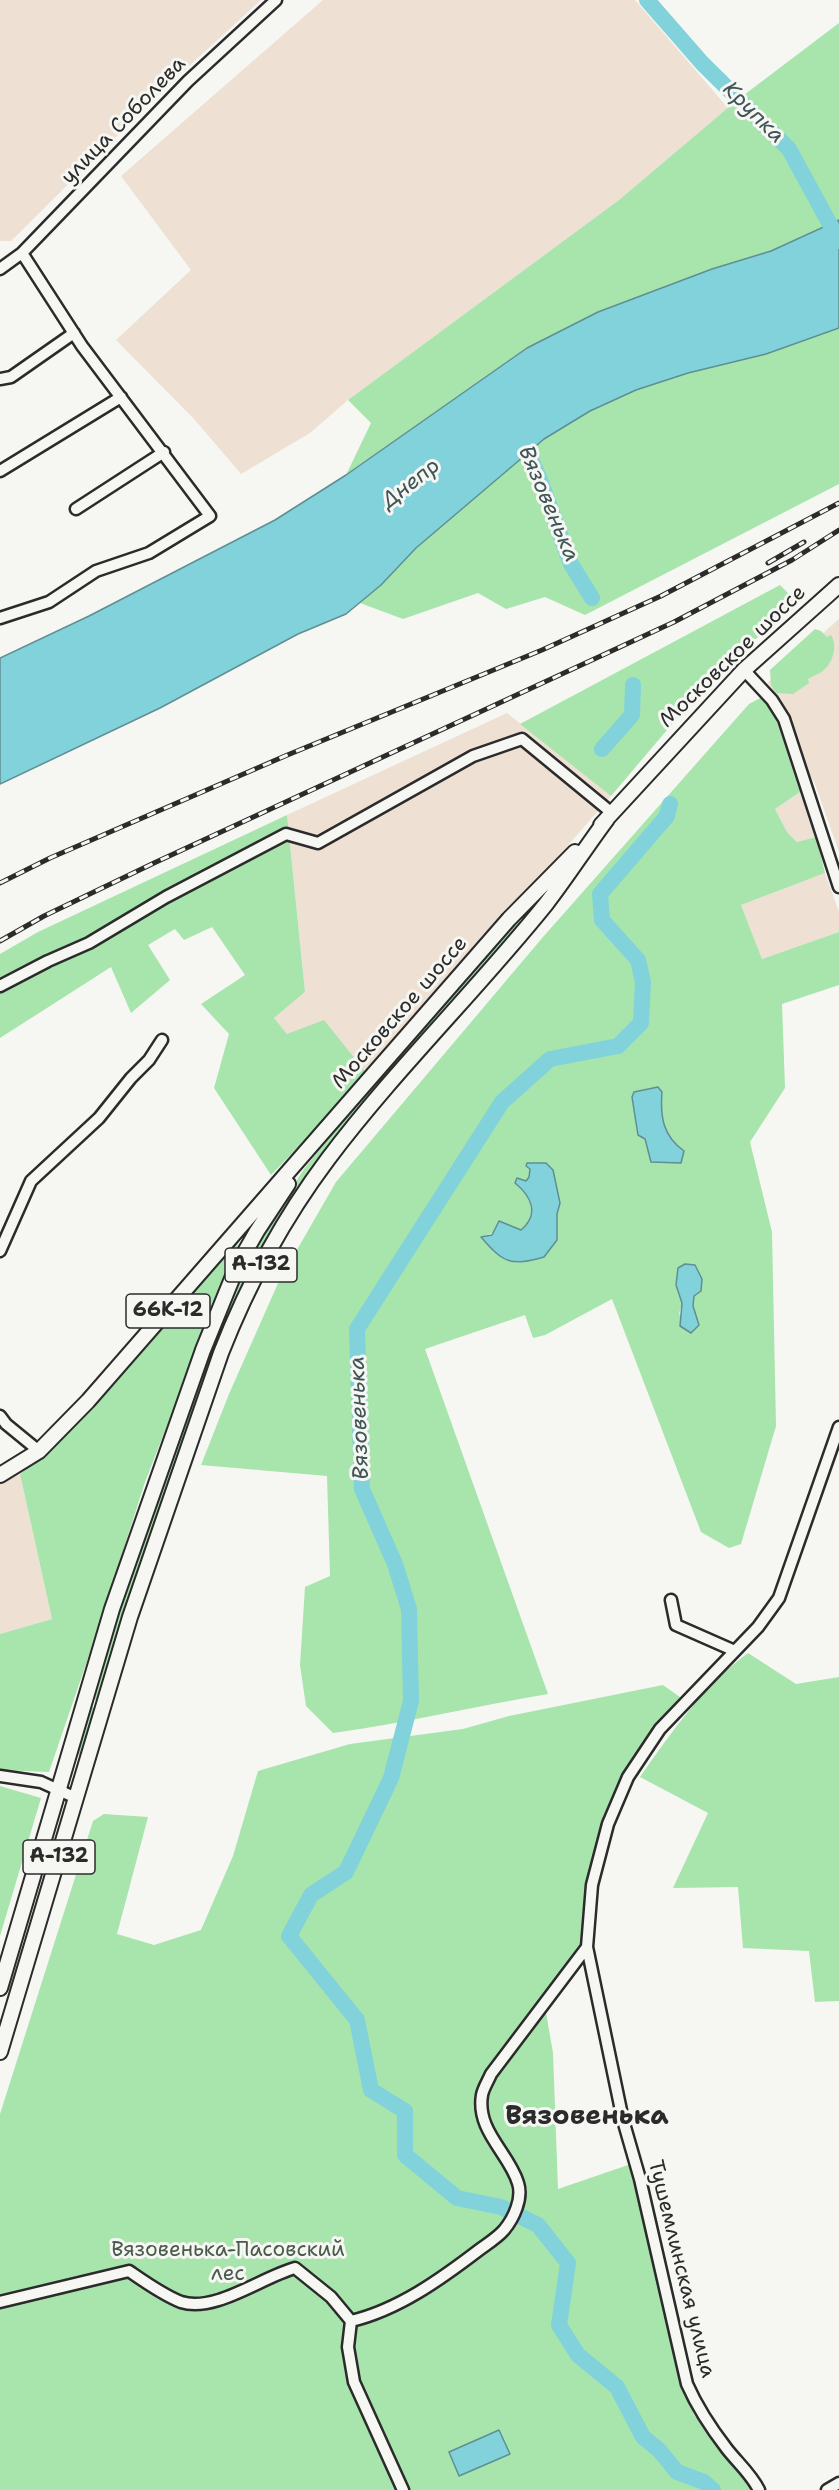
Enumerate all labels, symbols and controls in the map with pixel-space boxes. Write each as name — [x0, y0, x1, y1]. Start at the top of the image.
street label: улица Соболева — [56, 52, 192, 190]
water label: Крупка — [717, 77, 789, 149]
water label: Вязовенька — [512, 442, 584, 566]
water label: Днепр — [376, 453, 446, 515]
street label: Московское шоссе — [654, 581, 812, 733]
street label: Московское шоссе — [327, 932, 473, 1094]
road number: А-132 — [225, 1248, 297, 1282]
road number: 66К-12 — [126, 1294, 210, 1328]
water label: Вязовенька — [345, 1356, 375, 1480]
road number: А-132 — [23, 1840, 95, 1874]
district label: Вязовенька — [505, 2101, 669, 2133]
street label: Тушемлинская улица — [642, 2158, 720, 2380]
park label: Вязовенька-Пасовский лес — [111, 2238, 345, 2288]

